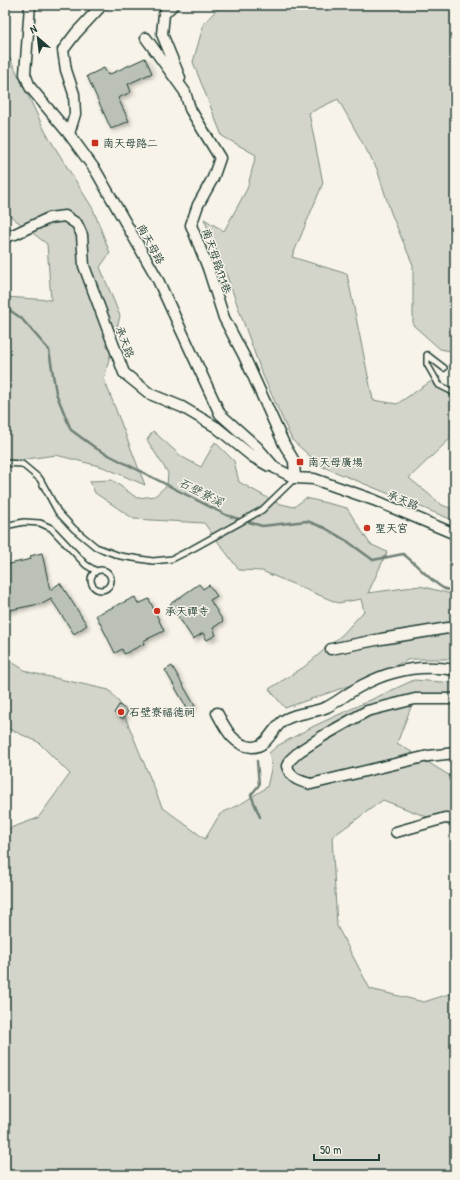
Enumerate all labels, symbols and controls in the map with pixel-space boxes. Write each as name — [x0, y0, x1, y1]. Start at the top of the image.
north arrow — [18, 18, 58, 58]
text: N — [27, 22, 39, 37]
place label: 南天母路二 — [103, 136, 158, 150]
marker: 南天母路二 — [90, 138, 100, 148]
street label: 南天母路 — [134, 221, 168, 267]
street label: 南天母路171巷 — [199, 226, 235, 296]
street label: 承天路 — [113, 324, 137, 360]
place label: 南天母廣場 — [308, 455, 363, 469]
marker: 南天母廣場 — [295, 457, 305, 467]
water label: 石壁寮溪 — [176, 474, 227, 511]
street label: 承天路 — [385, 487, 421, 513]
place label: 聖天宮 — [375, 521, 408, 535]
marker: 聖天宮 — [362, 523, 372, 533]
place label: 承天禪寺 — [165, 604, 209, 618]
marker: 承天禪寺 — [152, 606, 162, 616]
place label: 石壁寮福德祠 — [129, 705, 195, 719]
marker: 石壁寮福德祠 — [116, 707, 126, 717]
scale bar — [314, 1136, 379, 1162]
text: 50 m — [320, 1141, 341, 1158]

